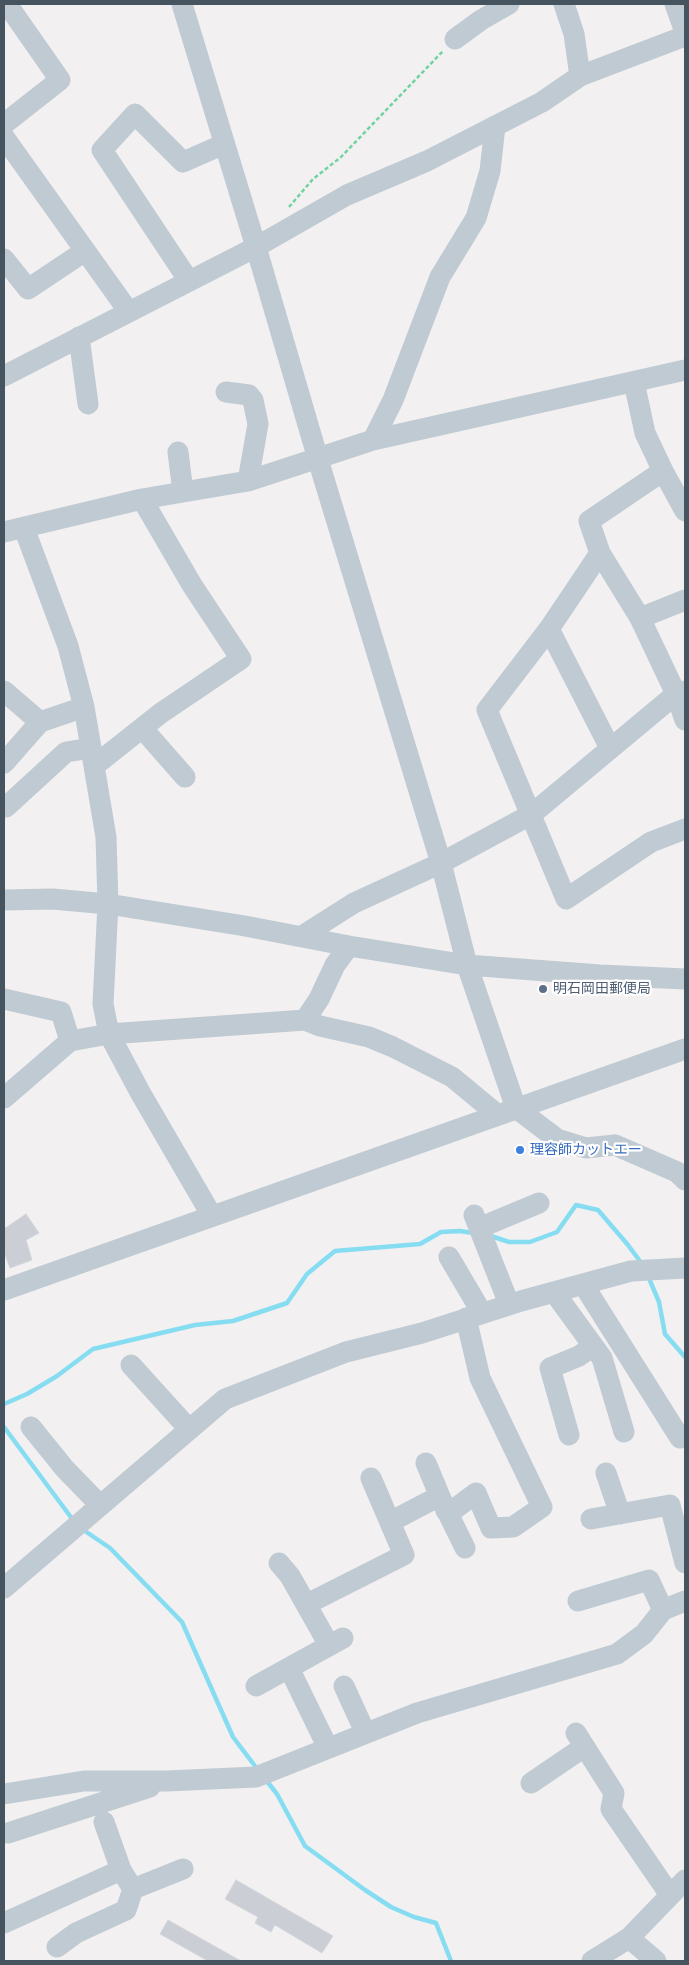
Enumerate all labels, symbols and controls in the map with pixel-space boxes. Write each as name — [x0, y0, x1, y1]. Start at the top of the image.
place label: 明石岡田郵便局 — [553, 981, 651, 997]
marker: 明石岡田郵便局 — [537, 983, 549, 995]
place label: 理容師カットエー — [530, 1142, 642, 1158]
marker: 理容師カットエー — [514, 1144, 526, 1156]

